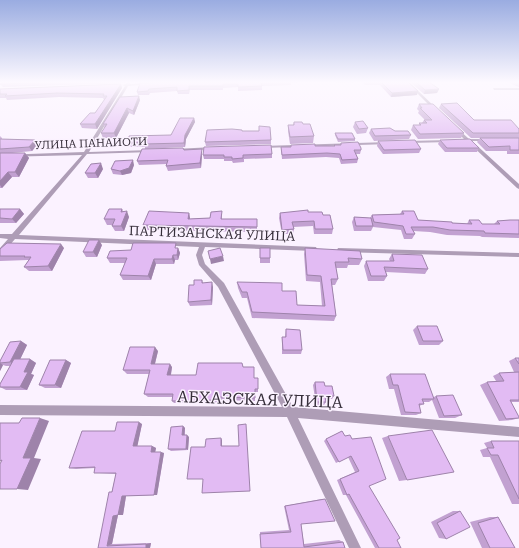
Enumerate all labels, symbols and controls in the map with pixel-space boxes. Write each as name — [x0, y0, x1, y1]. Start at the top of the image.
street label: УЛИЦА ПАНАИОТИ — [34, 135, 148, 152]
street label: ПАРТИЗАНСКАЯ УЛИЦА — [129, 223, 295, 244]
street label: АБХАЗСКАЯ УЛИЦА — [177, 387, 344, 412]

